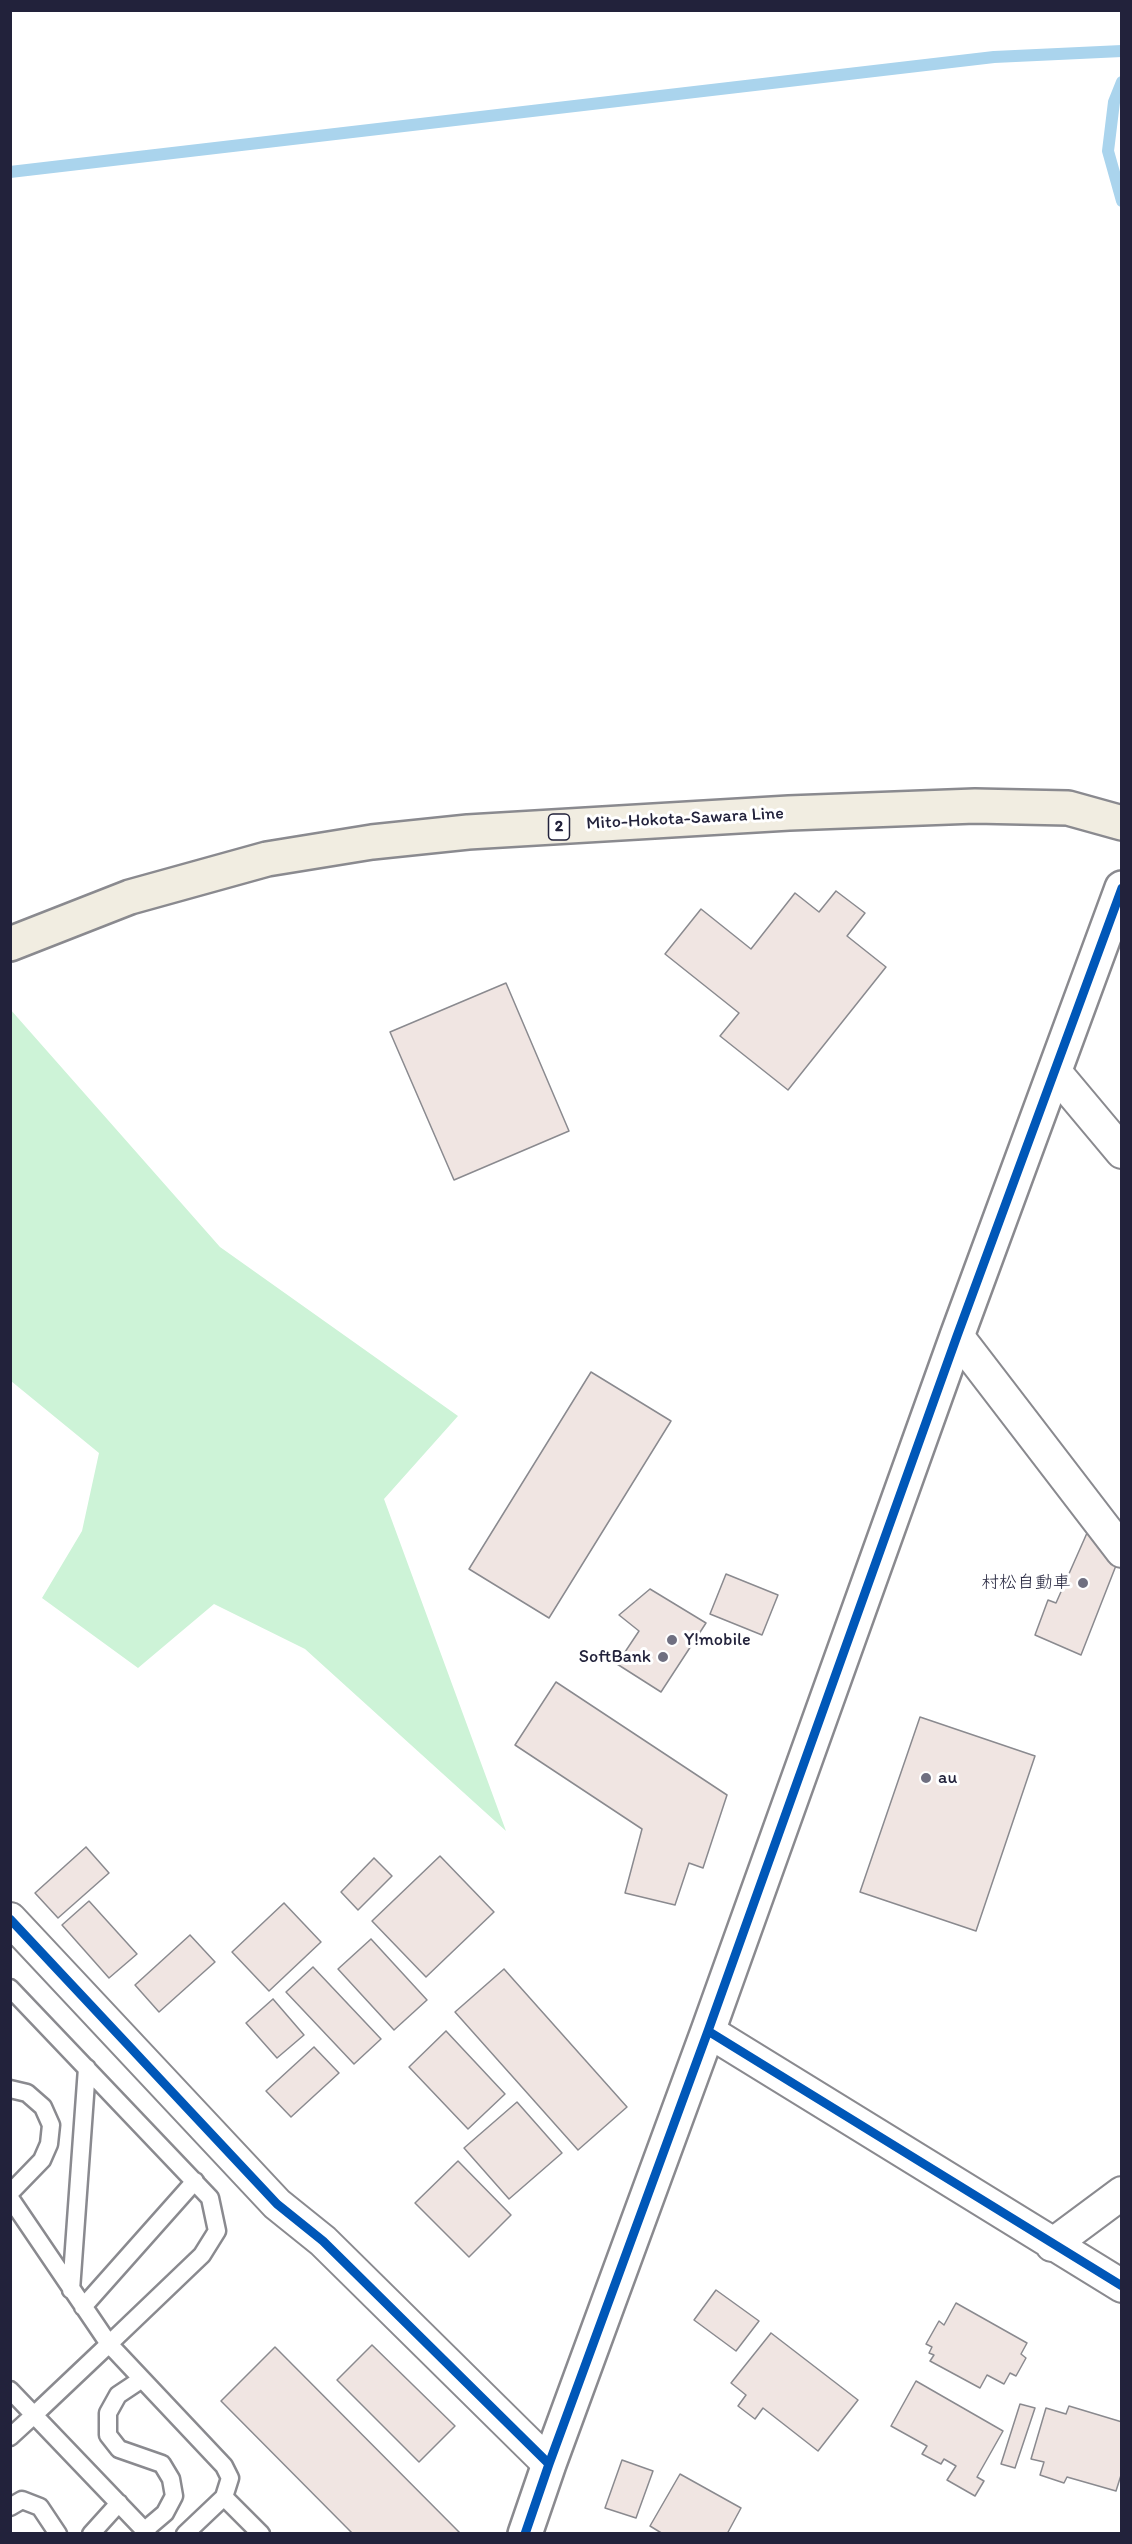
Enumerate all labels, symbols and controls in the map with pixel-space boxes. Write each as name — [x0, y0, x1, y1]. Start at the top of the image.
street label: Mito-Hokota-Sawara Line — [586, 803, 784, 835]
road number: 2 — [548, 814, 570, 840]
place label: 村松自動車 — [981, 1572, 1071, 1594]
marker: 村松自動車 — [1076, 1576, 1090, 1590]
place label: Y!mobile — [684, 1629, 751, 1651]
marker: Y!mobile — [665, 1633, 679, 1647]
place label: SoftBank — [579, 1646, 651, 1668]
marker: SoftBank — [656, 1650, 670, 1664]
place label: au — [938, 1767, 957, 1789]
marker: au — [919, 1771, 933, 1785]

